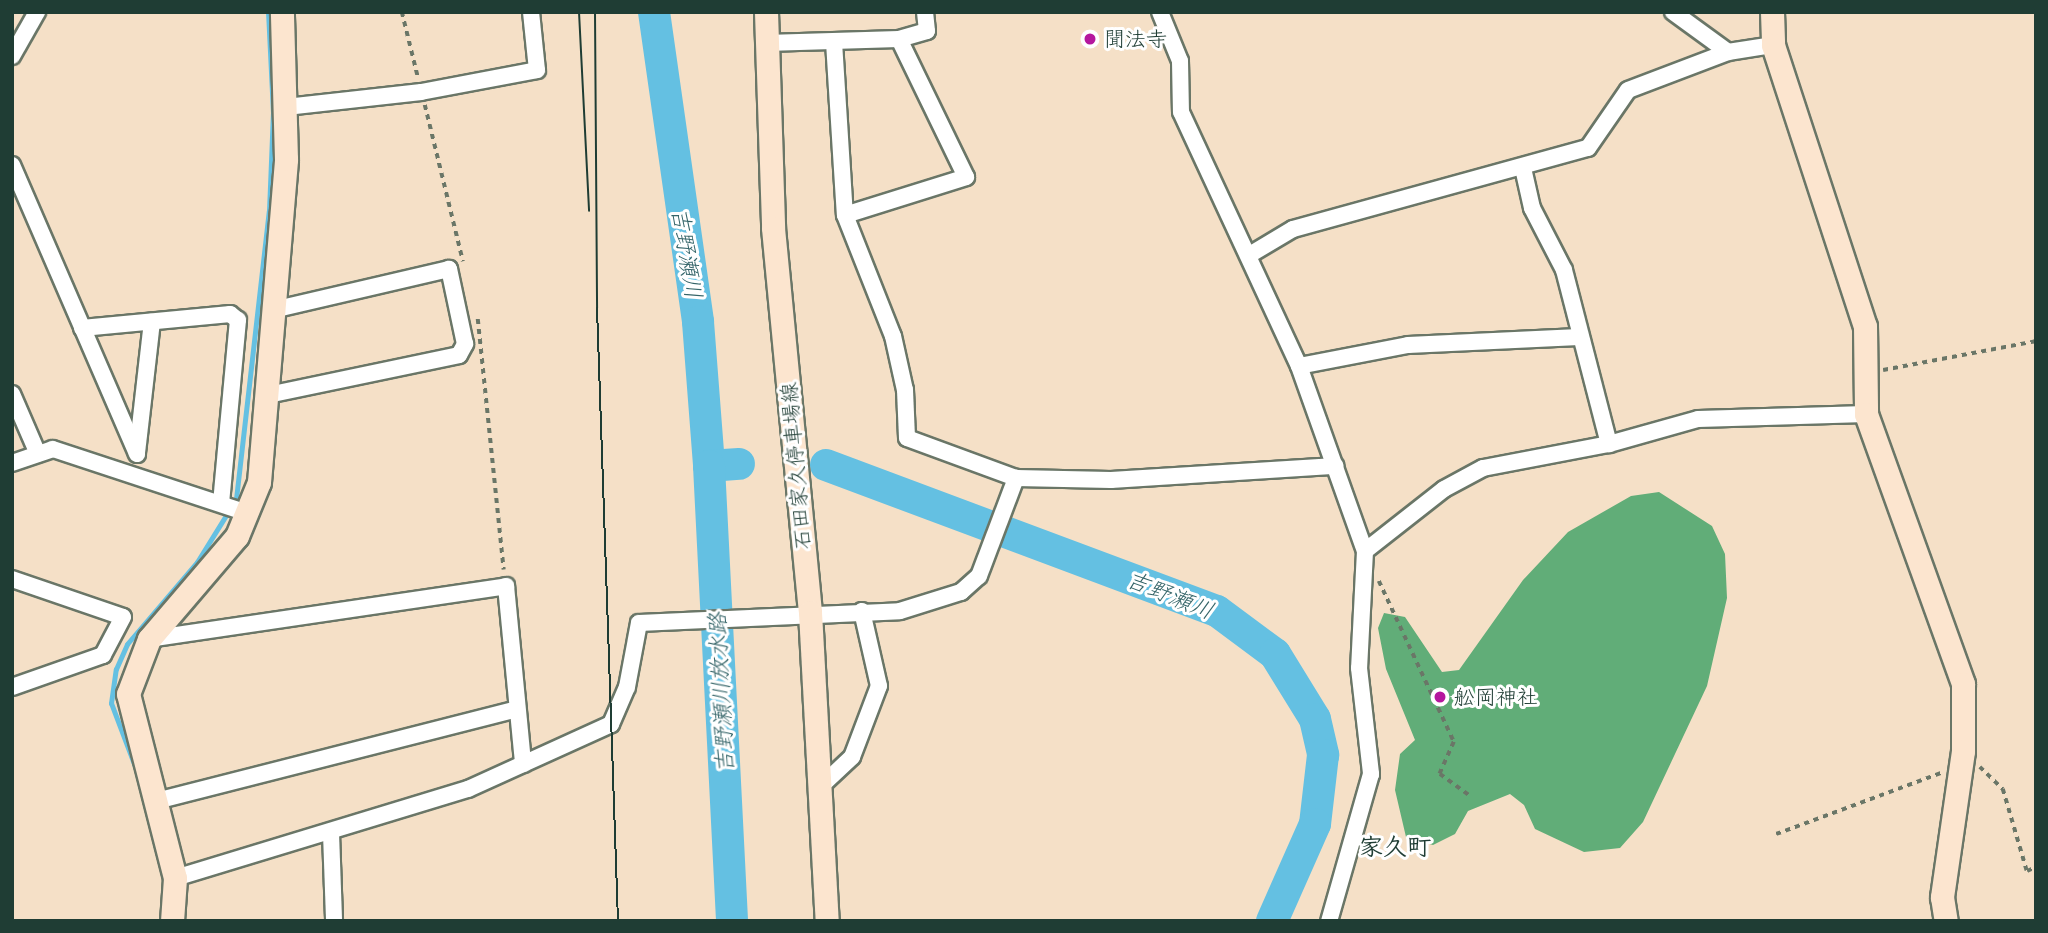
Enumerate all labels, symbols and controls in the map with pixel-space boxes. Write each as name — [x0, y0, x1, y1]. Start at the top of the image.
place label: 聞法寺 — [1104, 26, 1167, 52]
marker: 聞法寺 — [1082, 31, 1098, 47]
water label: 吉野瀬川 — [666, 205, 708, 301]
street label: 石田家久停車場線 — [776, 381, 816, 551]
water label: 吉野瀬川 — [1122, 565, 1218, 625]
water label: 吉野瀬川放水路 — [703, 612, 739, 774]
place label: 舩岡神社 — [1454, 684, 1538, 710]
marker: 舩岡神社 — [1432, 689, 1448, 705]
district label: 家久町 — [1359, 833, 1431, 861]

